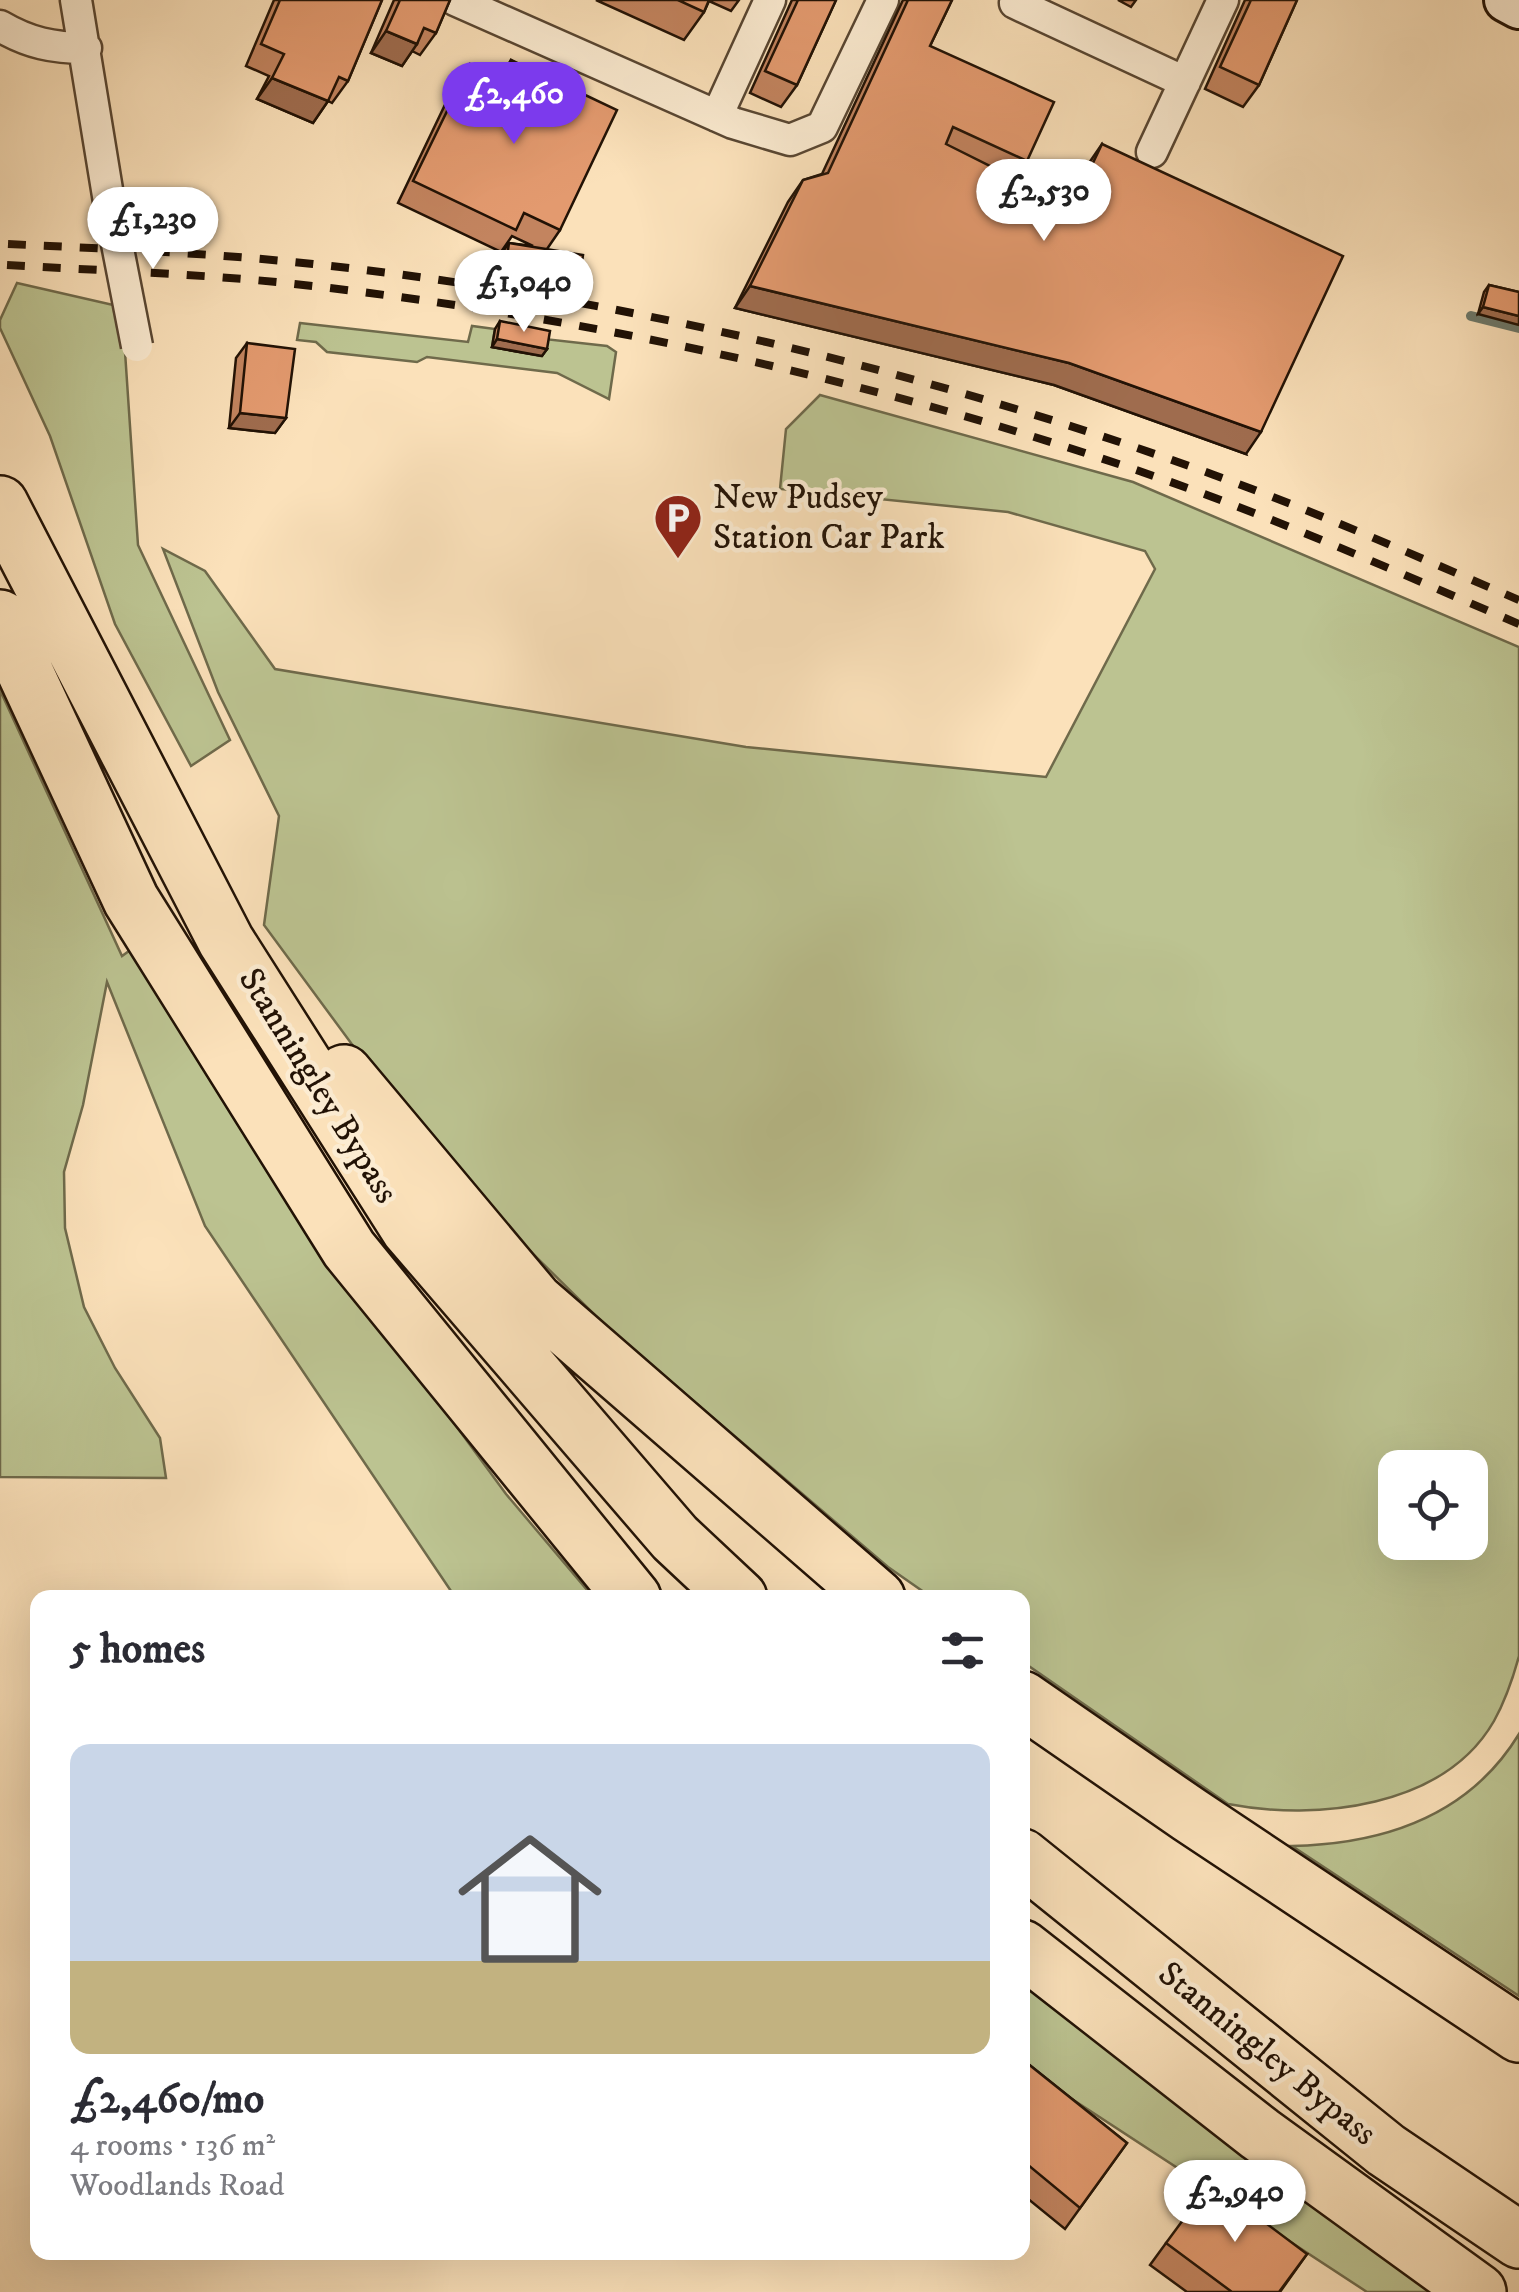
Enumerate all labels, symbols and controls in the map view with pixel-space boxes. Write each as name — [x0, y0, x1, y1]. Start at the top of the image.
pin: £2,460 — [433, 62, 595, 147]
text: £2,460 — [464, 74, 564, 114]
pin: £2,530 — [963, 159, 1125, 244]
text: £2,530 — [998, 171, 1090, 211]
pin: £1,230 — [72, 187, 234, 272]
text: £1,230 — [109, 199, 197, 239]
pin: £1,040 — [443, 250, 605, 335]
text: £1,040 — [476, 262, 572, 302]
place label: New Pudsey Station Car Park — [713, 476, 945, 560]
parking icon: New Pudsey Station Car Park — [652, 492, 704, 560]
street label: Stanningley Bypass — [228, 960, 408, 1212]
map controls — [1378, 1450, 1488, 1560]
button: locate — [1378, 1450, 1488, 1560]
icon: filters — [935, 1623, 990, 1678]
text: 5 homes — [70, 1624, 205, 1676]
icon: home — [440, 1809, 620, 1989]
street label: Stanningley Bypass — [1149, 1952, 1385, 2156]
text: £2,460/mo — [70, 2074, 264, 2126]
text: 4 rooms · 136 m² — [70, 2126, 275, 2166]
pin: £2,940 — [1154, 2160, 1316, 2245]
text: Woodlands Road — [70, 2166, 284, 2206]
text: £2,940 — [1186, 2172, 1284, 2212]

